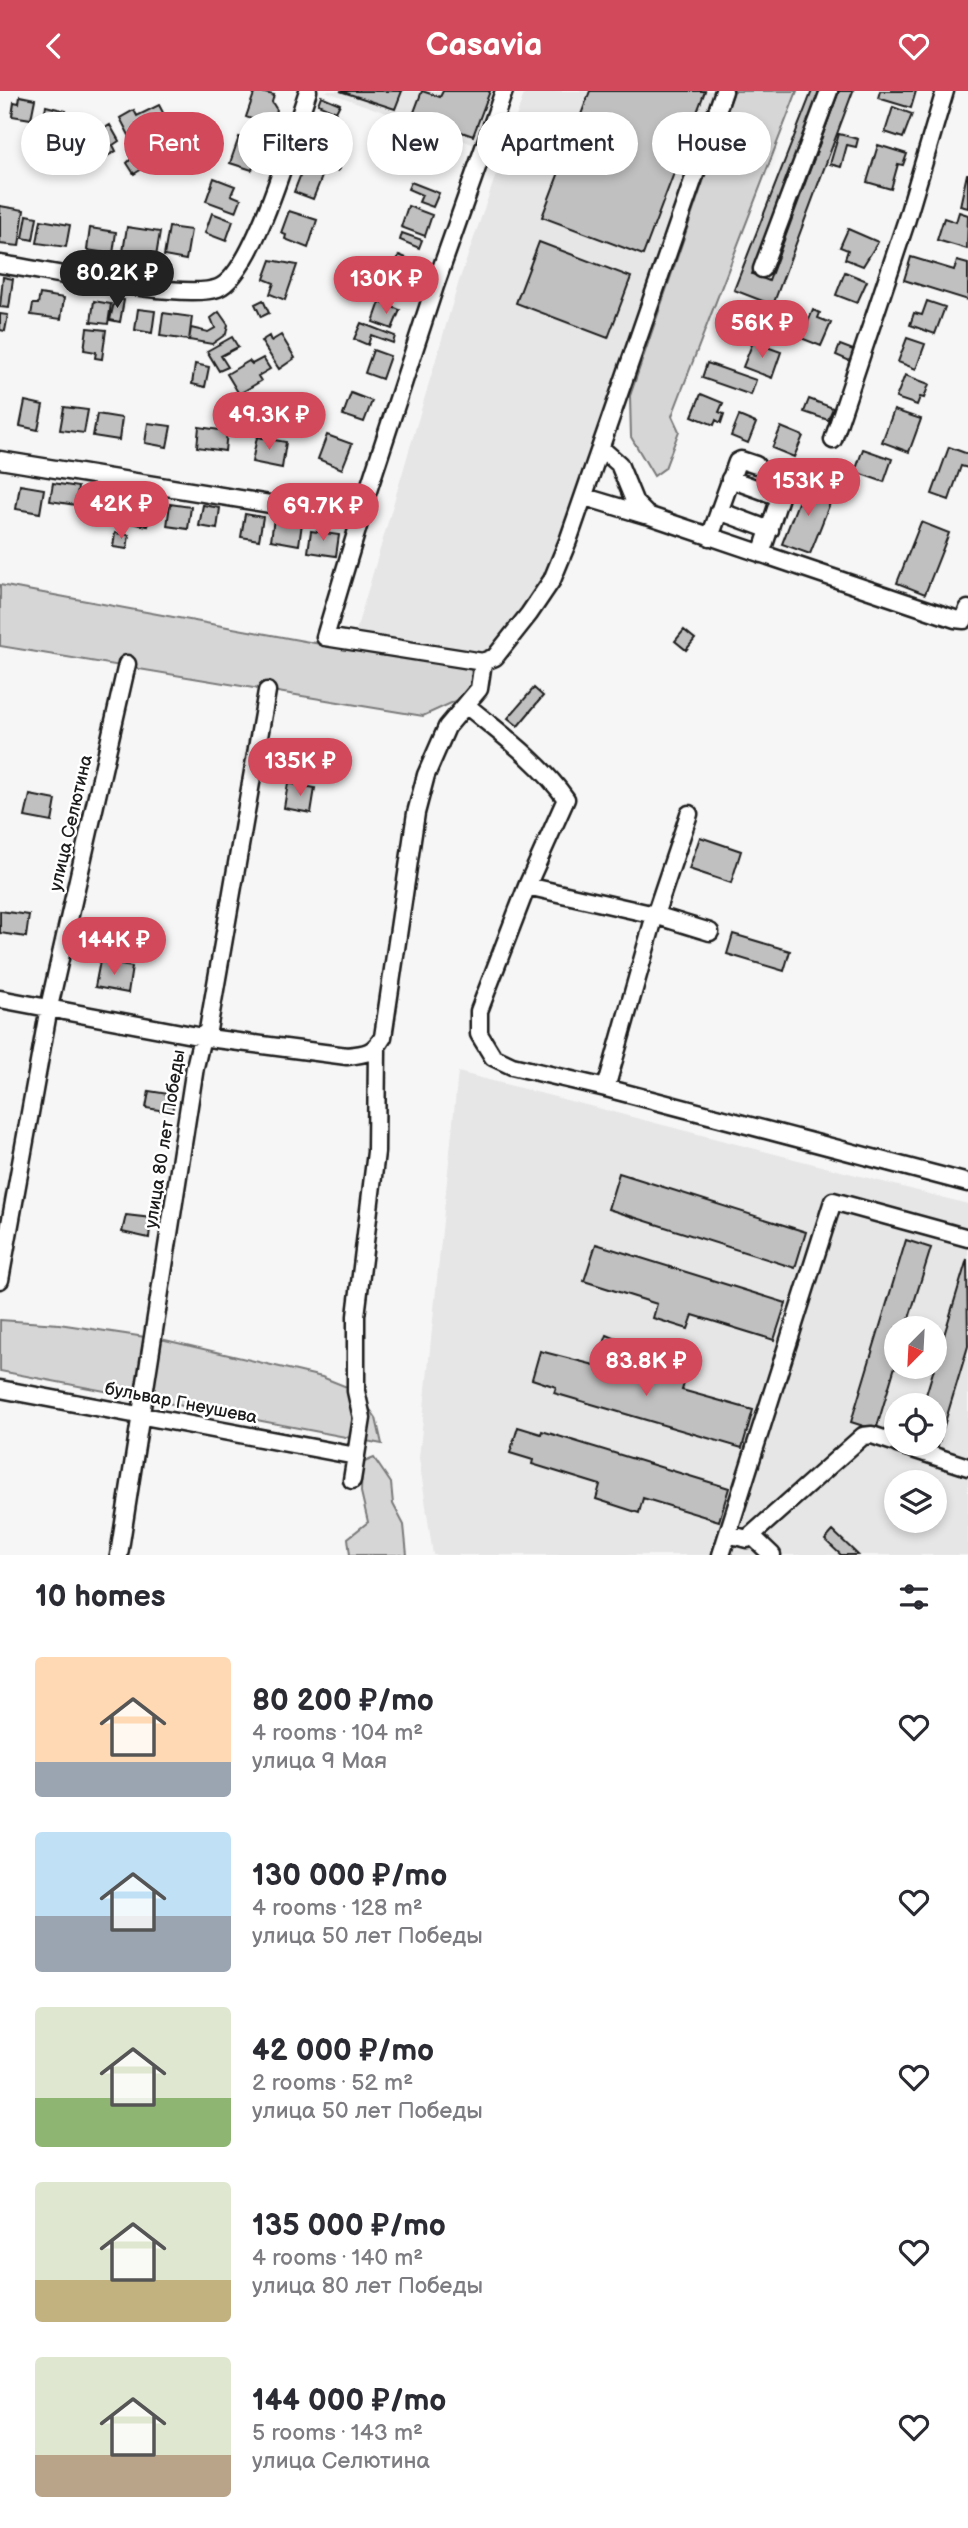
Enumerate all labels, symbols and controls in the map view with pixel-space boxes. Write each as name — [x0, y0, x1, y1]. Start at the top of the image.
text: Casavia — [426, 26, 542, 65]
icon: back — [35, 27, 73, 65]
icon: heart — [895, 27, 933, 65]
chip: Buy — [21, 112, 110, 175]
chip: Rent — [124, 112, 224, 175]
chip: Filters — [238, 112, 353, 175]
chip: New — [367, 112, 463, 175]
chip: Apartment — [477, 112, 638, 175]
chip: House — [652, 112, 771, 175]
pin: 80.2K ₽ — [52, 251, 182, 310]
pin: 130K ₽ — [329, 257, 443, 316]
text: 80.2K ₽ — [76, 259, 158, 287]
text: 130K ₽ — [350, 265, 422, 293]
pin: 56K ₽ — [713, 301, 811, 360]
text: 56K ₽ — [731, 309, 793, 337]
pin: 49.3K ₽ — [204, 393, 334, 452]
text: 49.3K ₽ — [229, 401, 309, 429]
pin: 153K ₽ — [751, 459, 865, 518]
text: 153K ₽ — [772, 467, 844, 495]
pin: 42K ₽ — [72, 482, 170, 541]
pin: 69.7K ₽ — [258, 483, 388, 543]
text: 42K ₽ — [90, 490, 152, 518]
text: 69.7K ₽ — [283, 492, 363, 520]
pin: 135K ₽ — [243, 739, 357, 798]
text: 135K ₽ — [264, 747, 336, 775]
street label: улица Селютина — [45, 752, 97, 893]
pin: 144K ₽ — [57, 917, 171, 977]
text: 144K ₽ — [78, 926, 150, 954]
street label: улица 80 лет Победы — [140, 1048, 190, 1230]
north arrow — [884, 1316, 947, 1379]
map controls — [884, 1316, 947, 1533]
pin: 83.8K ₽ — [581, 1339, 711, 1398]
text: 83.8K ₽ — [605, 1347, 687, 1375]
street label: бульвар Гнеушева — [103, 1378, 259, 1428]
button: locate — [884, 1393, 947, 1456]
button: layers — [884, 1470, 947, 1533]
icon: filters — [895, 1578, 933, 1616]
text: 10 homes — [35, 1579, 166, 1615]
text: 80 200 ₽/mo — [252, 1683, 434, 1719]
icon: home — [91, 1685, 175, 1769]
icon: heart — [895, 1708, 933, 1746]
text: 4 rooms · 104 m² — [252, 1719, 423, 1747]
text: улица 9 Мая — [252, 1747, 387, 1775]
text: 130 000 ₽/mo — [252, 1858, 447, 1894]
icon: home — [91, 1860, 175, 1944]
icon: heart — [895, 1883, 933, 1921]
text: 4 rooms · 128 m² — [252, 1894, 423, 1922]
text: улица 50 лет Победы — [252, 1922, 483, 1950]
text: 42 000 ₽/mo — [252, 2033, 434, 2069]
icon: home — [91, 2035, 175, 2119]
icon: heart — [895, 2058, 933, 2096]
text: 2 rooms · 52 m² — [252, 2069, 413, 2097]
text: улица 50 лет Победы — [252, 2097, 483, 2125]
text: 135 000 ₽/mo — [252, 2208, 446, 2244]
icon: home — [91, 2210, 175, 2294]
icon: heart — [895, 2233, 933, 2271]
text: 4 rooms · 140 m² — [252, 2244, 423, 2272]
text: улица 80 лет Победы — [252, 2272, 483, 2300]
text: 144 000 ₽/mo — [252, 2383, 446, 2419]
icon: home — [91, 2385, 175, 2469]
icon: heart — [895, 2408, 933, 2446]
text: 5 rooms · 143 m² — [252, 2419, 423, 2447]
text: улица Селютина — [252, 2447, 430, 2475]

